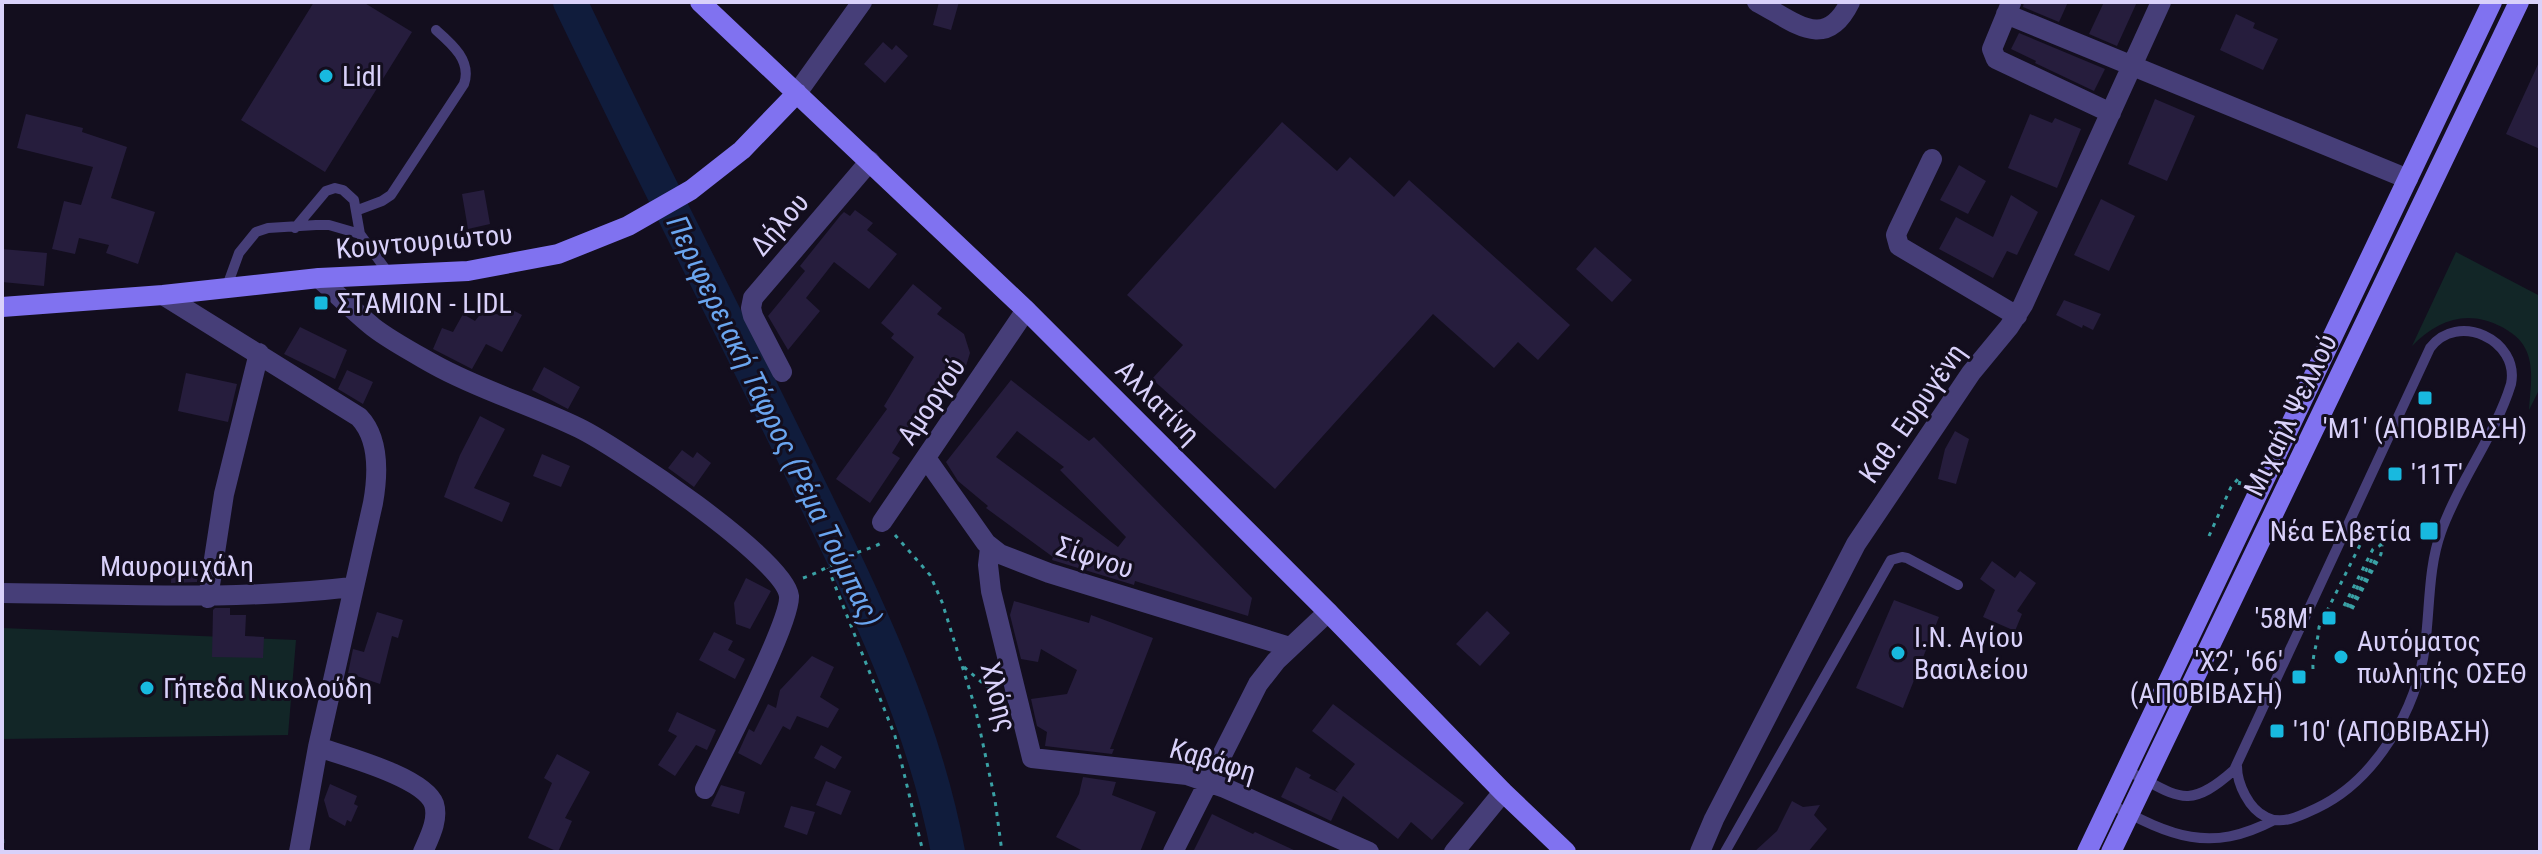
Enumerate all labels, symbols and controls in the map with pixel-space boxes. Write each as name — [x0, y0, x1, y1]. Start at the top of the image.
place label: Lidl — [342, 60, 382, 93]
marker: Lidl — [317, 67, 335, 85]
street label: Δήλου — [743, 186, 816, 262]
water label: Περιφερειακή Τάφρος (Ρέμα Τούμπας) — [659, 210, 889, 632]
street label: Κουντουριώτου — [334, 217, 514, 266]
place label: ΣΤΑΜΙΩΝ - LIDL — [337, 287, 512, 320]
marker: ΣΤΑΜΙΩΝ - LIDL — [312, 294, 330, 312]
street label: Μιχαήλ Ψελλού — [2237, 329, 2344, 502]
street label: Καθ. Ευρυγένη — [1852, 337, 1973, 489]
street label: Αμοργού — [890, 352, 972, 451]
street label: Αλλατίνη — [1109, 354, 1206, 451]
marker: 'Μ1' (ΑΠΟΒΙΒΑΣΗ) — [2416, 389, 2434, 407]
place label: 'Μ1' (ΑΠΟΒΙΒΑΣΗ) — [2323, 412, 2527, 445]
place label: '11Τ' — [2411, 458, 2463, 491]
marker: '11Τ' — [2386, 465, 2404, 483]
place label: Νέα Ελβετία — [2270, 515, 2411, 548]
marker: Νέα Ελβετία — [2418, 520, 2440, 542]
street label: Σίφνου — [1052, 530, 1138, 585]
street label: Μαυρομιχάλη — [100, 550, 254, 583]
place label: '58Μ' — [2254, 602, 2313, 635]
marker: '58Μ' — [2320, 609, 2338, 627]
place label: Ι.Ν. Αγίου Βασιλείου — [1914, 621, 2028, 686]
place label: Αυτόματος πωλητής ΟΣΕΘ — [2357, 625, 2527, 690]
marker: Ι.Ν. Αγίου Βασιλείου — [1889, 644, 1907, 662]
place label: 'Χ2', '66' (ΑΠΟΒΙΒΑΣΗ) — [2130, 645, 2283, 710]
marker: Αυτόματος πωλητής ΟΣΕΘ — [2332, 648, 2350, 666]
street label: Χλόης — [973, 659, 1024, 735]
marker: 'Χ2', '66' (ΑΠΟΒΙΒΑΣΗ) — [2290, 668, 2308, 686]
place label: Γήπεδα Νικολούδη — [163, 672, 372, 705]
marker: Γήπεδα Νικολούδη — [138, 679, 156, 697]
place label: '10' (ΑΠΟΒΙΒΑΣΗ) — [2293, 715, 2490, 748]
marker: '10' (ΑΠΟΒΙΒΑΣΗ) — [2268, 722, 2286, 740]
street label: Καβάφη — [1166, 732, 1260, 789]

